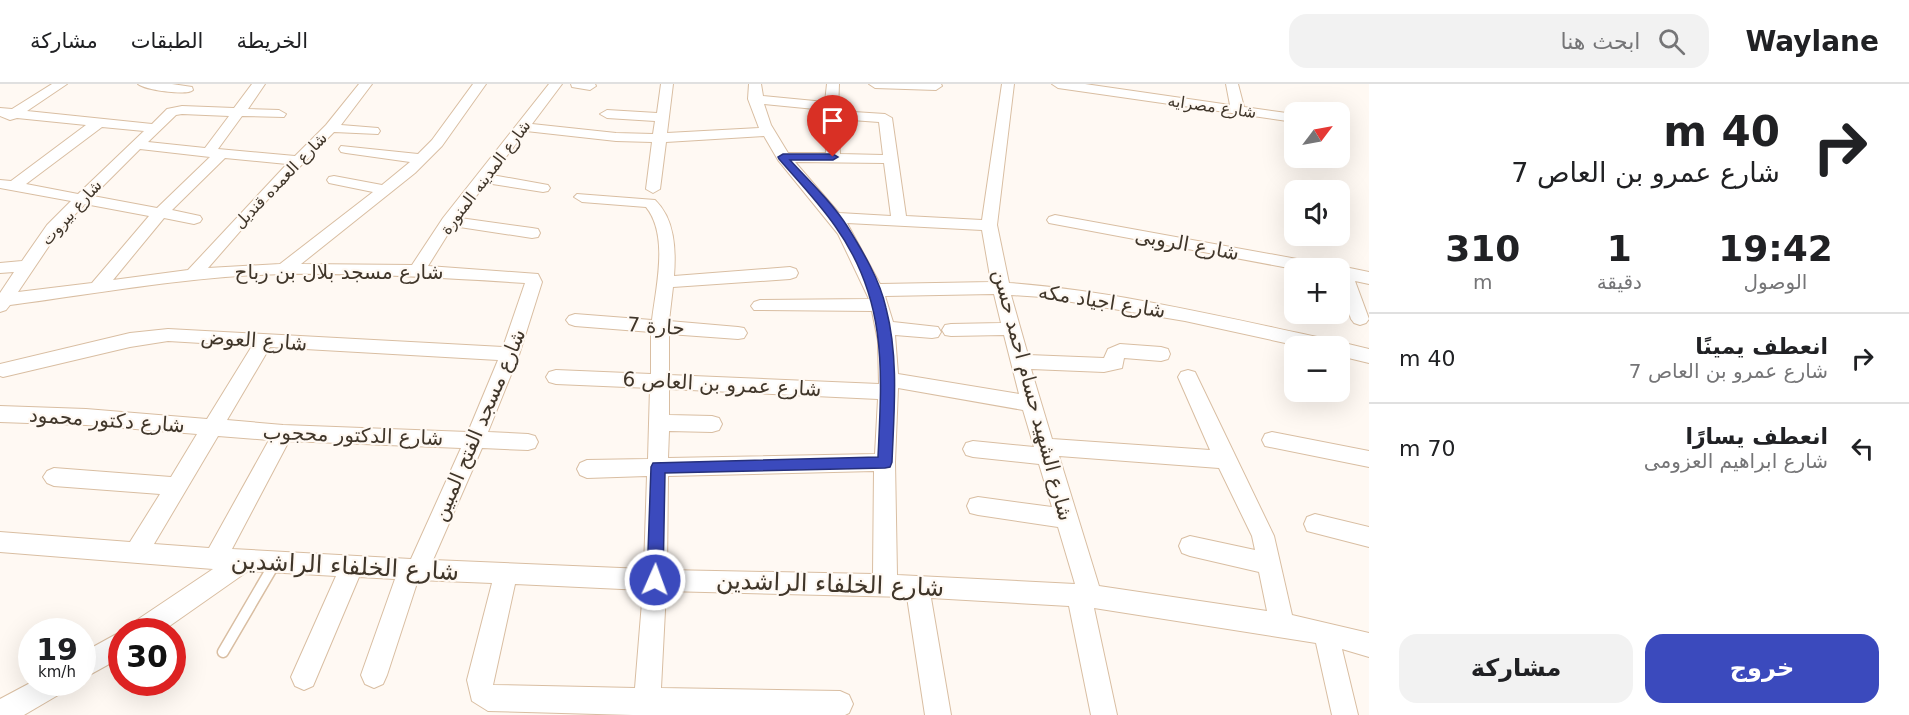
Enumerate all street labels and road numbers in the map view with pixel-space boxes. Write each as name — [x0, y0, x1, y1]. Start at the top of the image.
street label: شارع مصرايه — [1166, 91, 1258, 123]
street label: شارع المدينه المنورة — [436, 116, 535, 239]
street label: شارع العمده قنديل — [230, 128, 332, 233]
street label: شارع بيروت — [37, 176, 106, 250]
street label: شارع الروبى — [1133, 223, 1241, 265]
street label: شارع مسجد بلال بن رباح — [235, 260, 443, 284]
street label: شارع الشهيد حسام احمد حسن — [988, 267, 1078, 523]
street label: شارع اجياد مكه — [1037, 279, 1167, 323]
street label: حارة 7 — [626, 312, 686, 340]
street label: شارع العوض — [200, 324, 308, 356]
street label: شارع مسجد الفتح المبين — [428, 325, 530, 525]
street label: شارع عمرو بن العاص 6 — [622, 367, 822, 401]
street label: شارع دكتور محمود — [28, 403, 186, 437]
street label: شارع الدكتور محجوب — [262, 420, 444, 450]
street label: شارع الخلفاء الراشدين — [230, 546, 460, 586]
street label: شارع الخلفاء الراشدين — [715, 566, 945, 602]

